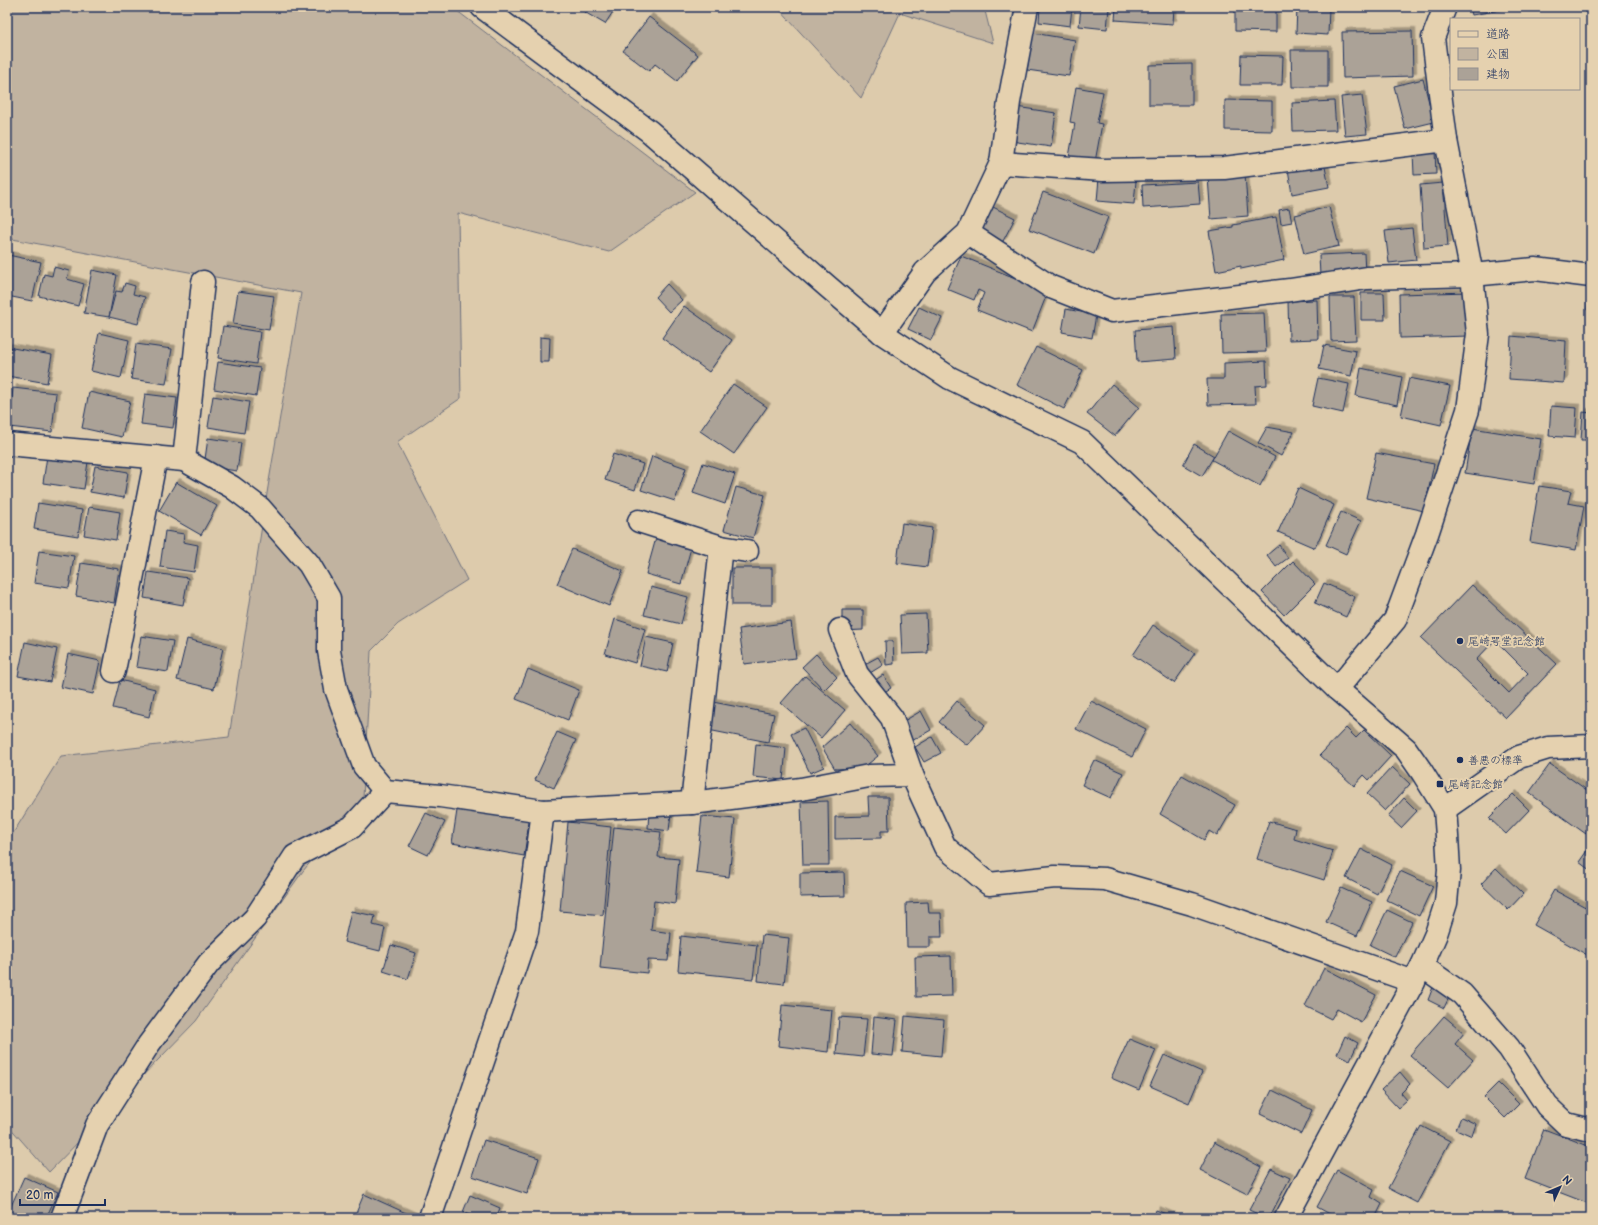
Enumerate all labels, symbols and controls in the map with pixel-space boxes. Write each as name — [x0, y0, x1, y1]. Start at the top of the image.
legend — [1450, 18, 1580, 90]
text: 道路 — [1486, 27, 1510, 42]
text: 公園 — [1486, 47, 1510, 62]
text: 建物 — [1486, 67, 1510, 82]
place label: 尾崎咢堂記念館 — [1468, 635, 1545, 648]
marker: 尾崎咢堂記念館 — [1455, 636, 1465, 646]
place label: 善悪の標準 — [1468, 754, 1523, 767]
marker: 善悪の標準 — [1455, 755, 1465, 765]
place label: 尾崎記念館 — [1448, 778, 1503, 791]
marker: 尾崎記念館 — [1435, 779, 1445, 789]
north arrow — [1540, 1167, 1580, 1207]
text: N — [1559, 1173, 1574, 1188]
scale bar — [20, 1181, 105, 1207]
text: 20 m — [26, 1188, 53, 1203]

